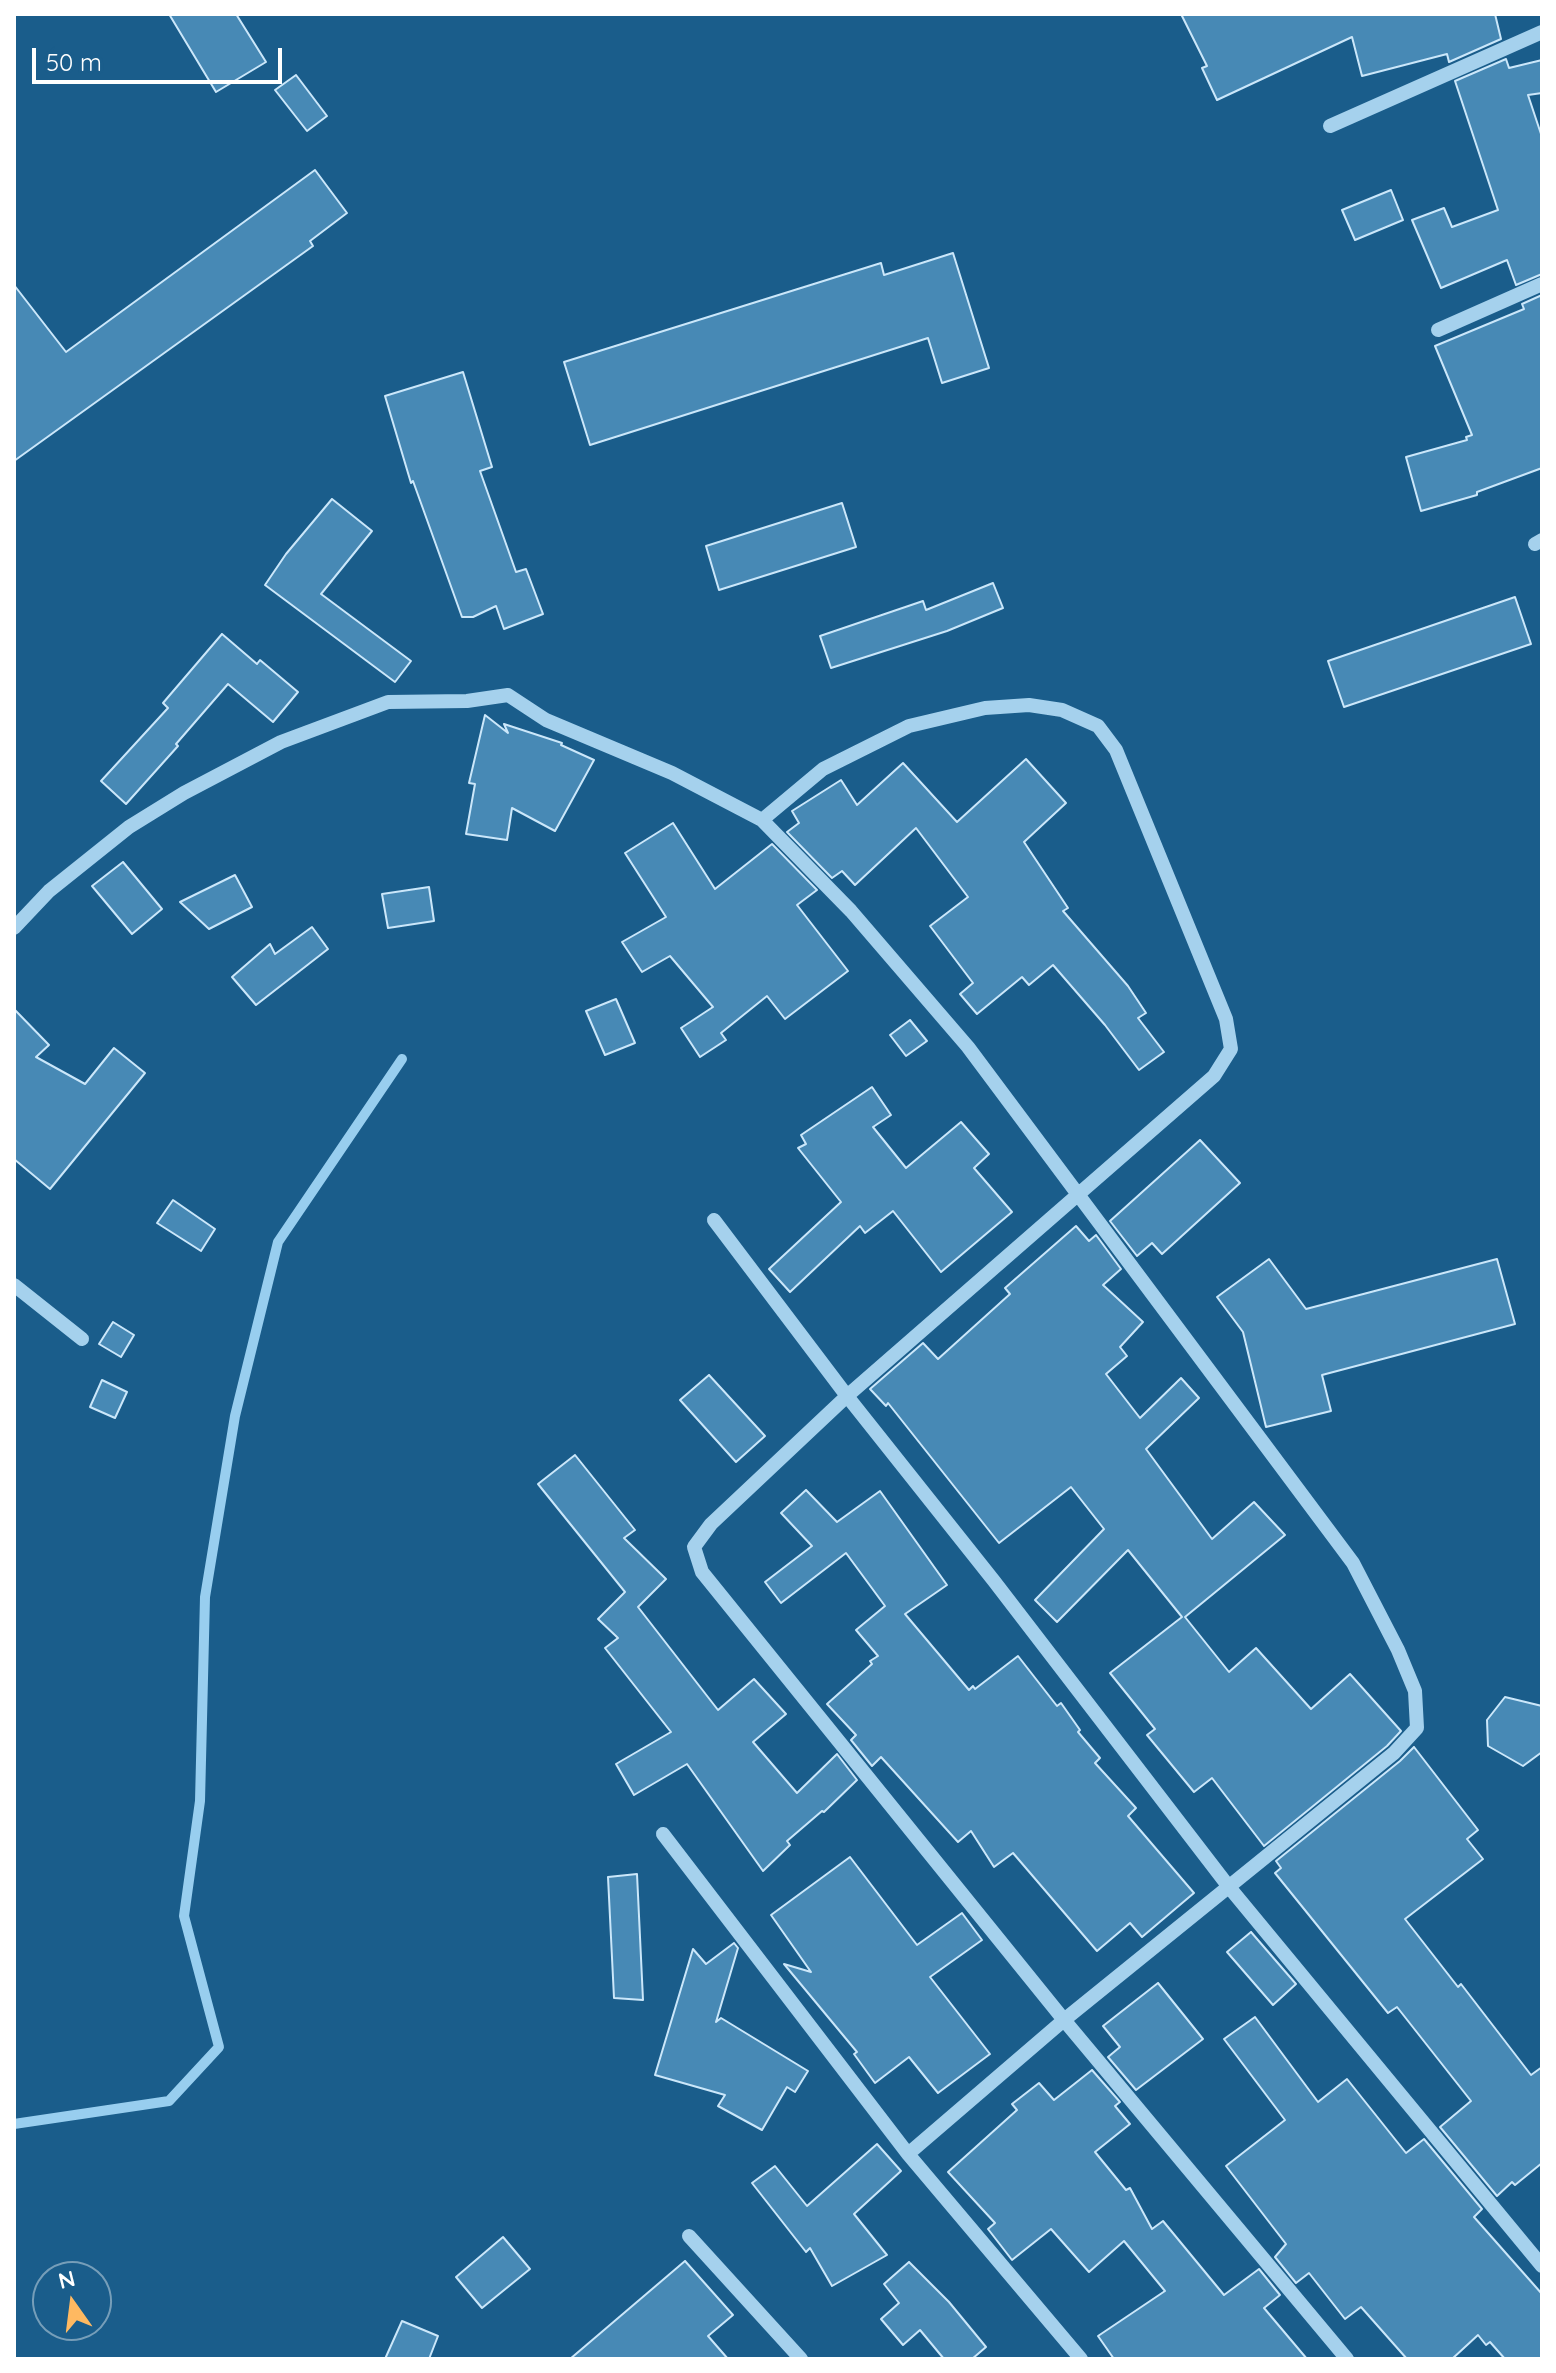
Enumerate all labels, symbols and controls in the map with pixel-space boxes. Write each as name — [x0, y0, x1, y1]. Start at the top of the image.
scale bar — [36, 32, 286, 82]
text: 50 m — [46, 47, 102, 77]
north arrow — [32, 2261, 112, 2341]
text: N — [55, 2264, 78, 2295]

